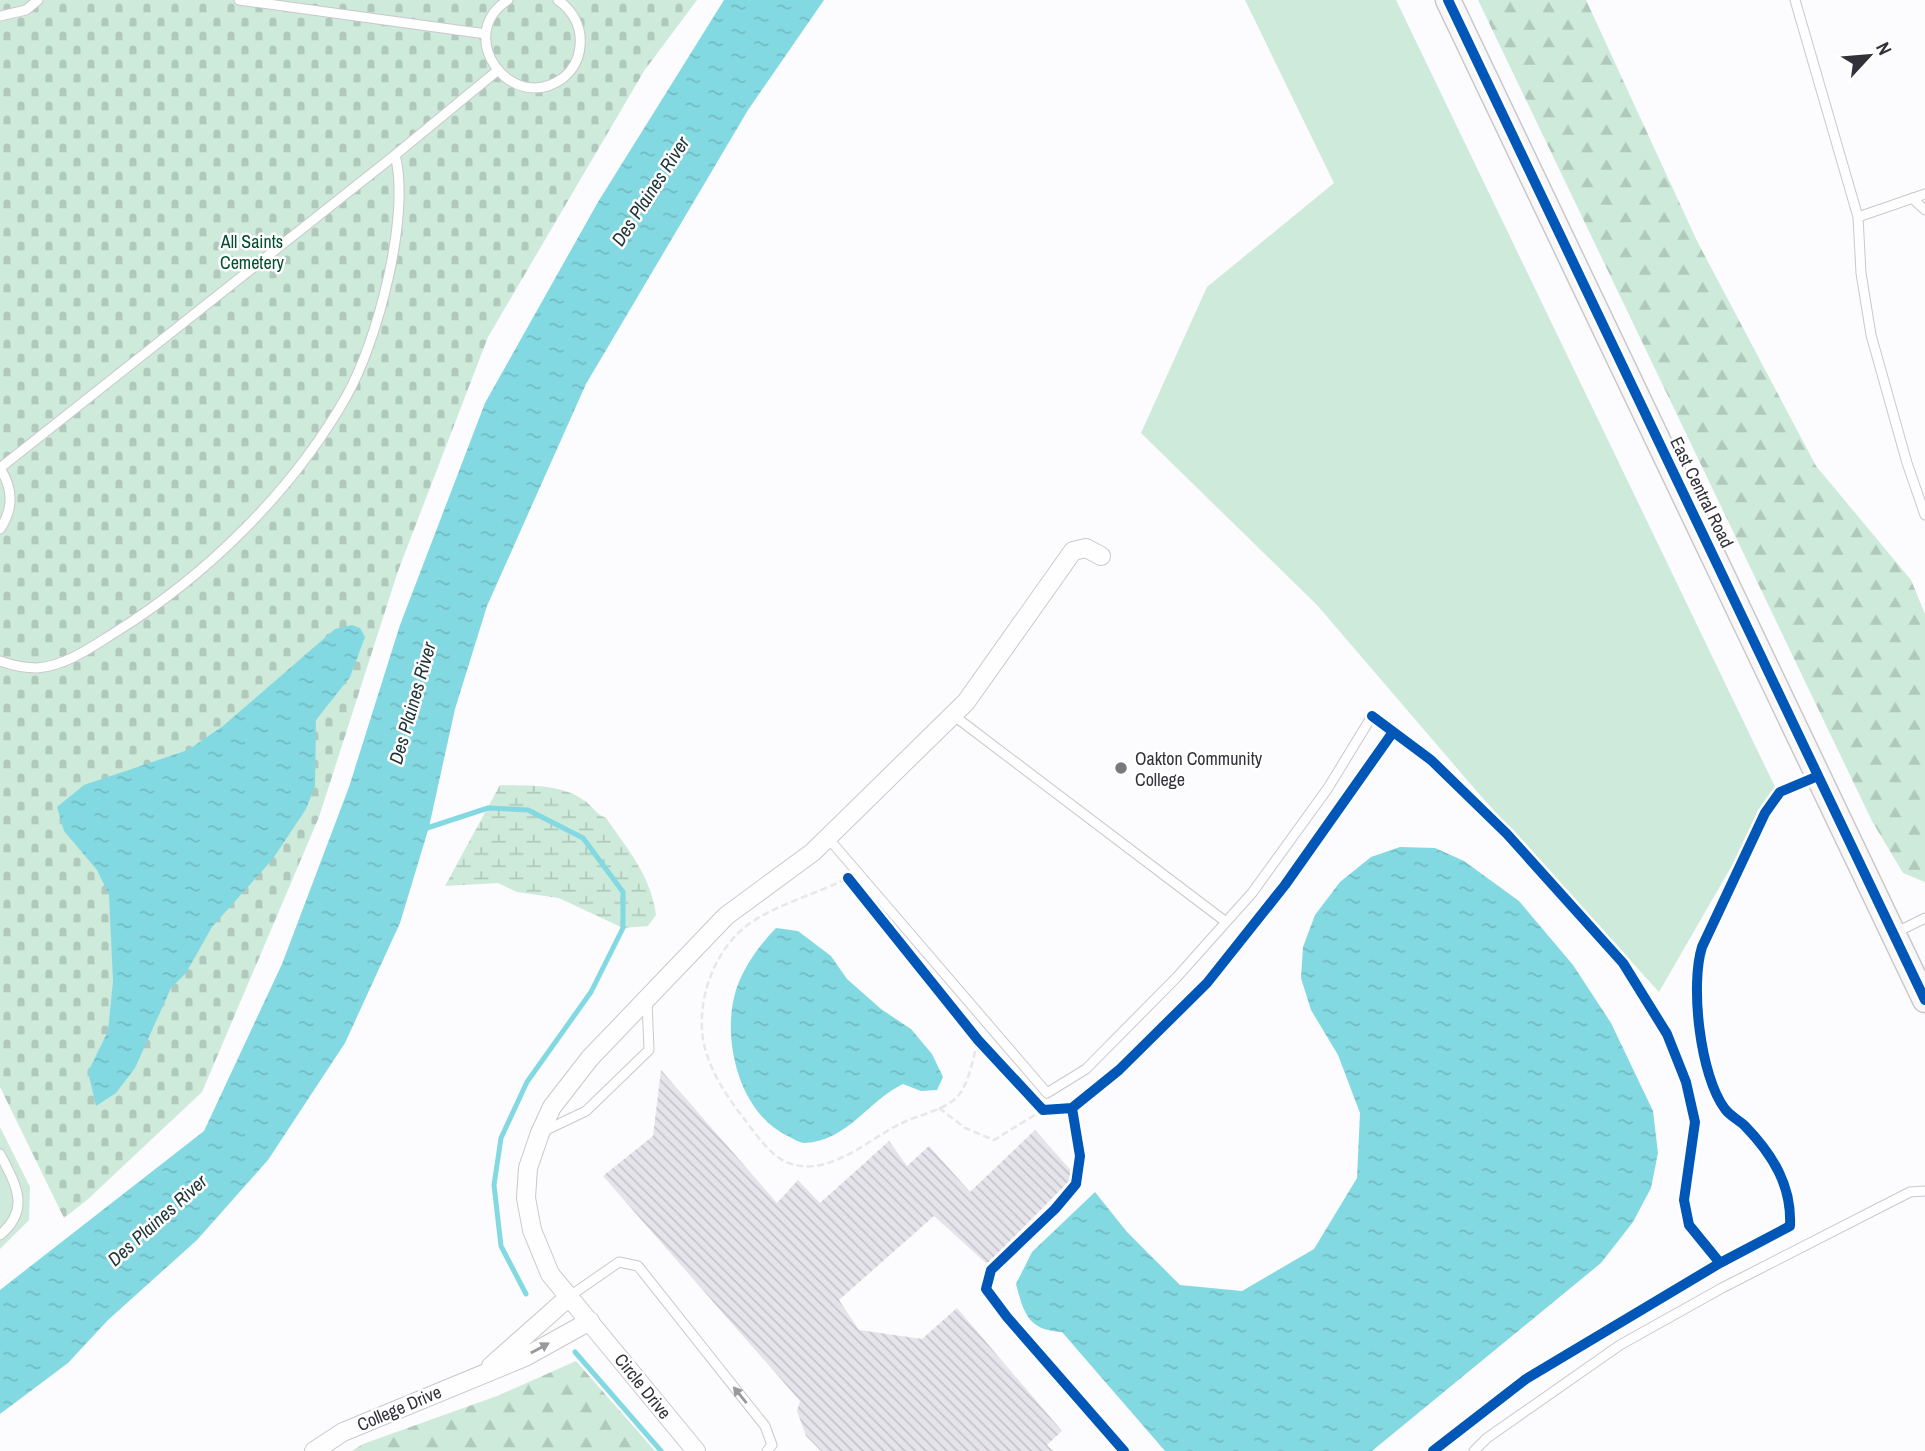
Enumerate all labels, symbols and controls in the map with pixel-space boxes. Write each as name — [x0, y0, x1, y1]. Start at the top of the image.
north arrow — [1834, 21, 1904, 91]
text: N — [1870, 38, 1898, 59]
water label: Des Plaines River — [605, 131, 696, 251]
park label: All Saints Cemetery — [220, 229, 285, 275]
street label: East Central Road — [1664, 432, 1740, 552]
water label: Des Plaines River — [382, 638, 442, 767]
place label: Oakton Community College — [1135, 746, 1263, 792]
marker: Oakton Community College — [1113, 760, 1129, 776]
water label: Des Plaines River — [102, 1168, 213, 1272]
one-way arrow — [531, 1342, 550, 1354]
street label: Circle Drive — [609, 1348, 677, 1424]
street label: College Drive — [353, 1379, 445, 1437]
one-way arrow — [732, 1386, 747, 1404]

